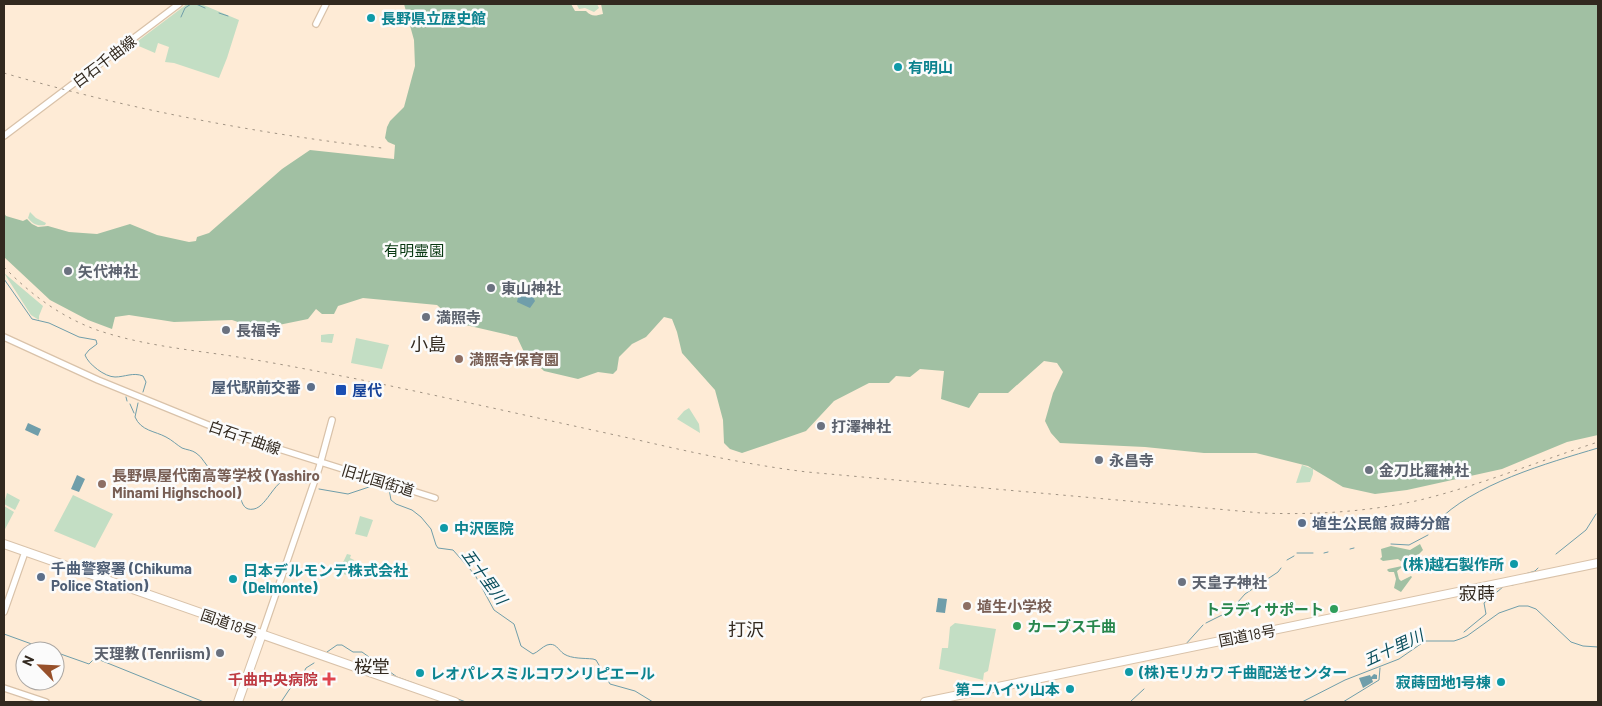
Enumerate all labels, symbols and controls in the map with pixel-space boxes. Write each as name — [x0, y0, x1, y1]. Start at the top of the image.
place label: 長野県立歴史館 — [381, 9, 486, 27]
marker: 長野県立歴史館 — [365, 12, 377, 24]
street label: 白石千曲線 — [69, 31, 139, 91]
place label: 有明山 — [908, 58, 953, 76]
marker: 有明山 — [892, 61, 904, 73]
park label: 有明霊園 — [384, 241, 444, 259]
place label: 矢代神社 — [78, 262, 138, 280]
marker: 矢代神社 — [62, 265, 74, 277]
place label: 東山神社 — [501, 279, 561, 297]
marker: 東山神社 — [485, 282, 497, 294]
place label: 満照寺 — [436, 308, 481, 326]
marker: 満照寺 — [420, 311, 432, 323]
place label: 長福寺 — [236, 321, 281, 339]
marker: 長福寺 — [220, 324, 232, 336]
district label: 小島 — [410, 333, 446, 355]
place label: 満照寺保育園 — [469, 350, 559, 368]
marker: 満照寺保育園 — [453, 353, 465, 365]
place label: 屋代駅前交番 — [211, 378, 301, 396]
marker: 屋代駅前交番 — [305, 381, 317, 393]
place label: 屋代 — [352, 381, 382, 399]
marker: 屋代 — [334, 383, 348, 397]
street label: 白石千曲線 — [207, 416, 283, 458]
place label: 打澤神社 — [831, 417, 891, 435]
marker: 打澤神社 — [815, 420, 827, 432]
place label: 永昌寺 — [1109, 451, 1154, 469]
marker: 永昌寺 — [1093, 454, 1105, 466]
street label: 旧北国街道 — [339, 460, 417, 500]
place label: 金刀比羅神社 — [1379, 461, 1469, 479]
marker: 金刀比羅神社 — [1363, 464, 1375, 476]
place label: 長野県屋代南高等学校 (Yashiro Minami Highschool) — [112, 466, 320, 501]
marker: 長野県屋代南高等学校 (Yashiro Minami Highschool) — [96, 478, 108, 490]
place label: 埴生公民館 寂蒔分館 — [1312, 514, 1450, 532]
marker: 埴生公民館 寂蒔分館 — [1296, 517, 1308, 529]
place label: 中沢医院 — [454, 519, 514, 537]
marker: 中沢医院 — [438, 522, 450, 534]
water label: 五十里川 — [459, 545, 513, 609]
place label: (株)越石製作所 — [1403, 555, 1504, 573]
marker: (株)越石製作所 — [1508, 558, 1520, 570]
place label: 千曲警察署 (Chikuma Police Station) — [51, 559, 192, 594]
place label: 日本デルモンテ株式会社 (Delmonte) — [242, 561, 408, 596]
marker: 千曲警察署 (Chikuma Police Station) — [35, 571, 47, 583]
marker: 日本デルモンテ株式会社 (Delmonte) — [227, 573, 239, 585]
place label: 天皇子神社 — [1192, 573, 1267, 591]
marker: 天皇子神社 — [1176, 576, 1188, 588]
district label: 寂蒔 — [1459, 582, 1495, 604]
place label: 埴生小学校 — [977, 597, 1052, 615]
marker: 埴生小学校 — [961, 600, 973, 612]
place label: トラディサポート — [1205, 600, 1324, 618]
marker: トラディサポート — [1328, 603, 1340, 615]
street label: 国道18号 — [199, 605, 259, 641]
place label: カーブス千曲 — [1027, 617, 1116, 635]
district label: 打沢 — [728, 618, 764, 640]
marker: カーブス千曲 — [1011, 620, 1023, 632]
street label: 国道18号 — [1217, 621, 1277, 649]
water label: 五十里川 — [1360, 624, 1428, 669]
north arrow — [15, 641, 65, 691]
place label: 天理教 (Tenriism) — [94, 644, 211, 662]
marker: 天理教 (Tenriism) — [214, 647, 226, 659]
text: N — [18, 653, 37, 668]
district label: 桜堂 — [354, 655, 390, 677]
place label: (株)モリカワ 千曲配送センター — [1138, 663, 1347, 681]
place label: レオパレスミルコワンリピエール — [430, 664, 655, 682]
marker: (株)モリカワ 千曲配送センター — [1123, 666, 1135, 678]
marker: レオパレスミルコワンリピエール — [414, 667, 426, 679]
place label: 千曲中央病院 — [228, 670, 318, 688]
marker: 千曲中央病院 — [322, 672, 336, 686]
place label: 寂蒔団地1号棟 — [1396, 673, 1491, 691]
marker: 寂蒔団地1号棟 — [1495, 676, 1507, 688]
place label: 第二ハイツ山本 — [955, 680, 1060, 698]
marker: 第二ハイツ山本 — [1064, 683, 1076, 695]

